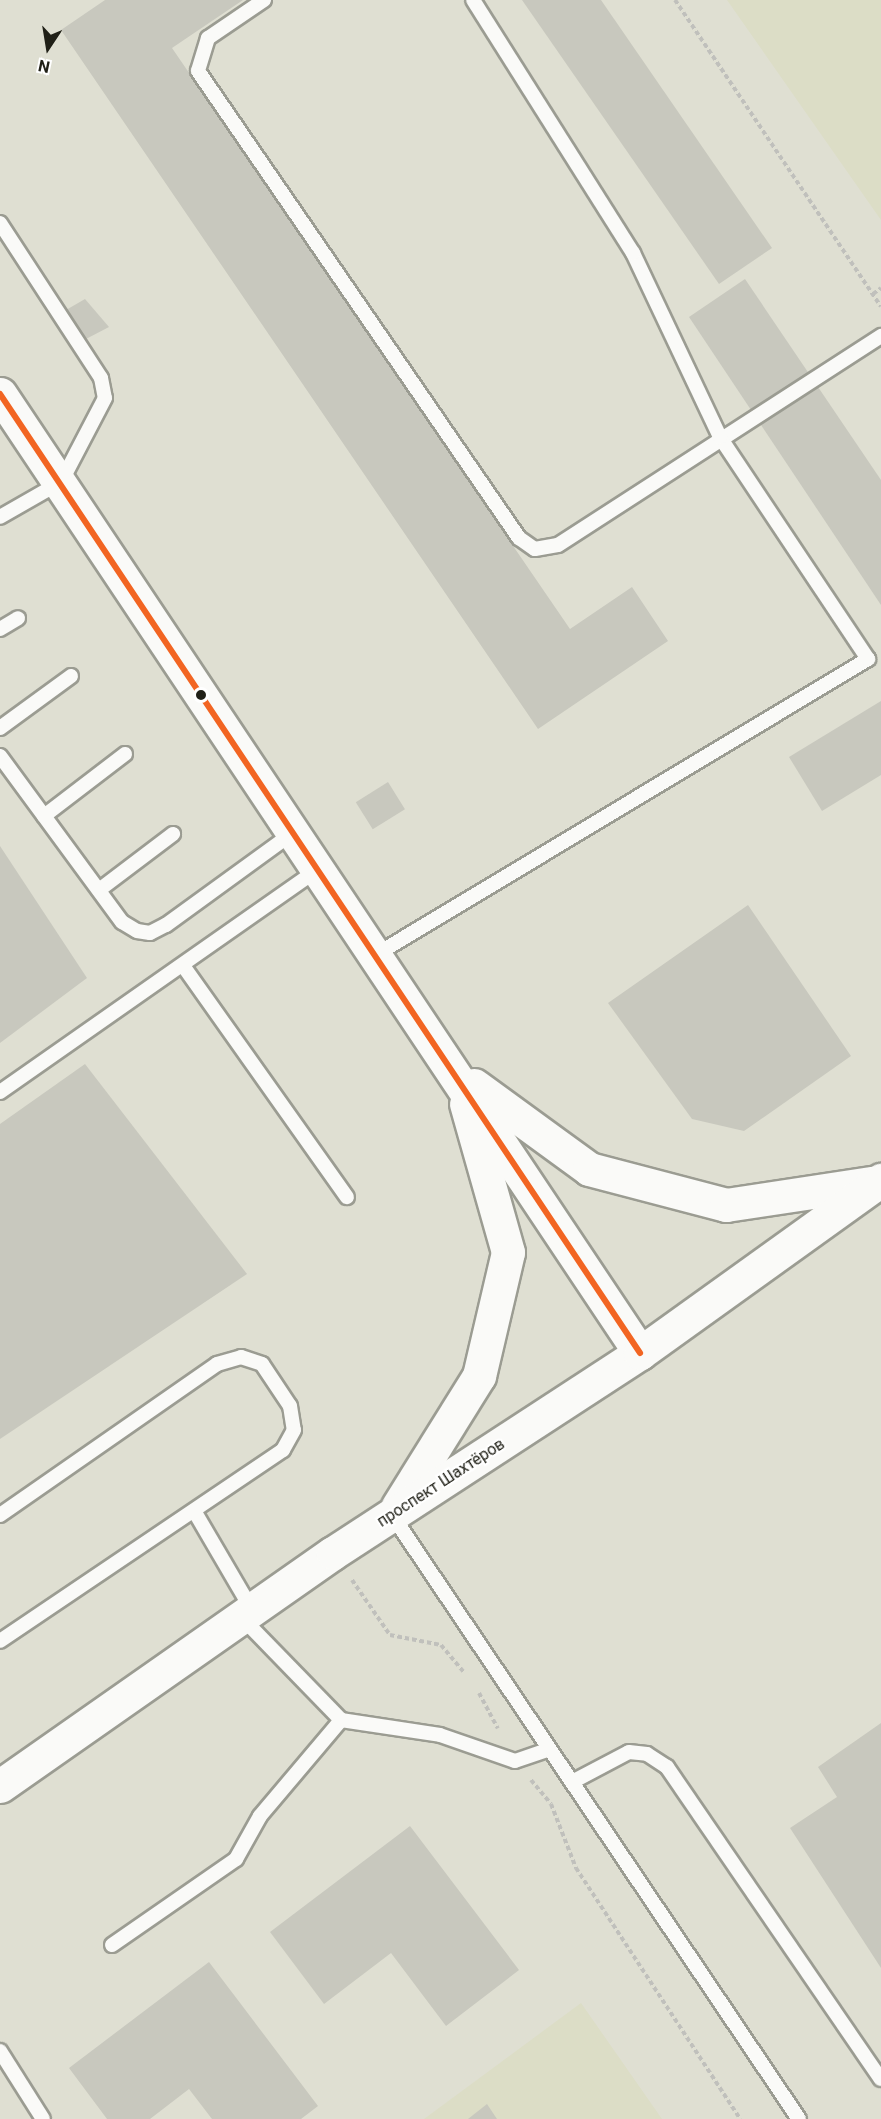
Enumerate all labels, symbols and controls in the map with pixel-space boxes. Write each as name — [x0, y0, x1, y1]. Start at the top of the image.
north arrow — [18, 18, 78, 78]
text: N — [37, 56, 52, 77]
unlabelled marker — [195, 689, 207, 701]
street label: проспект Шахтёров — [374, 1435, 508, 1531]

